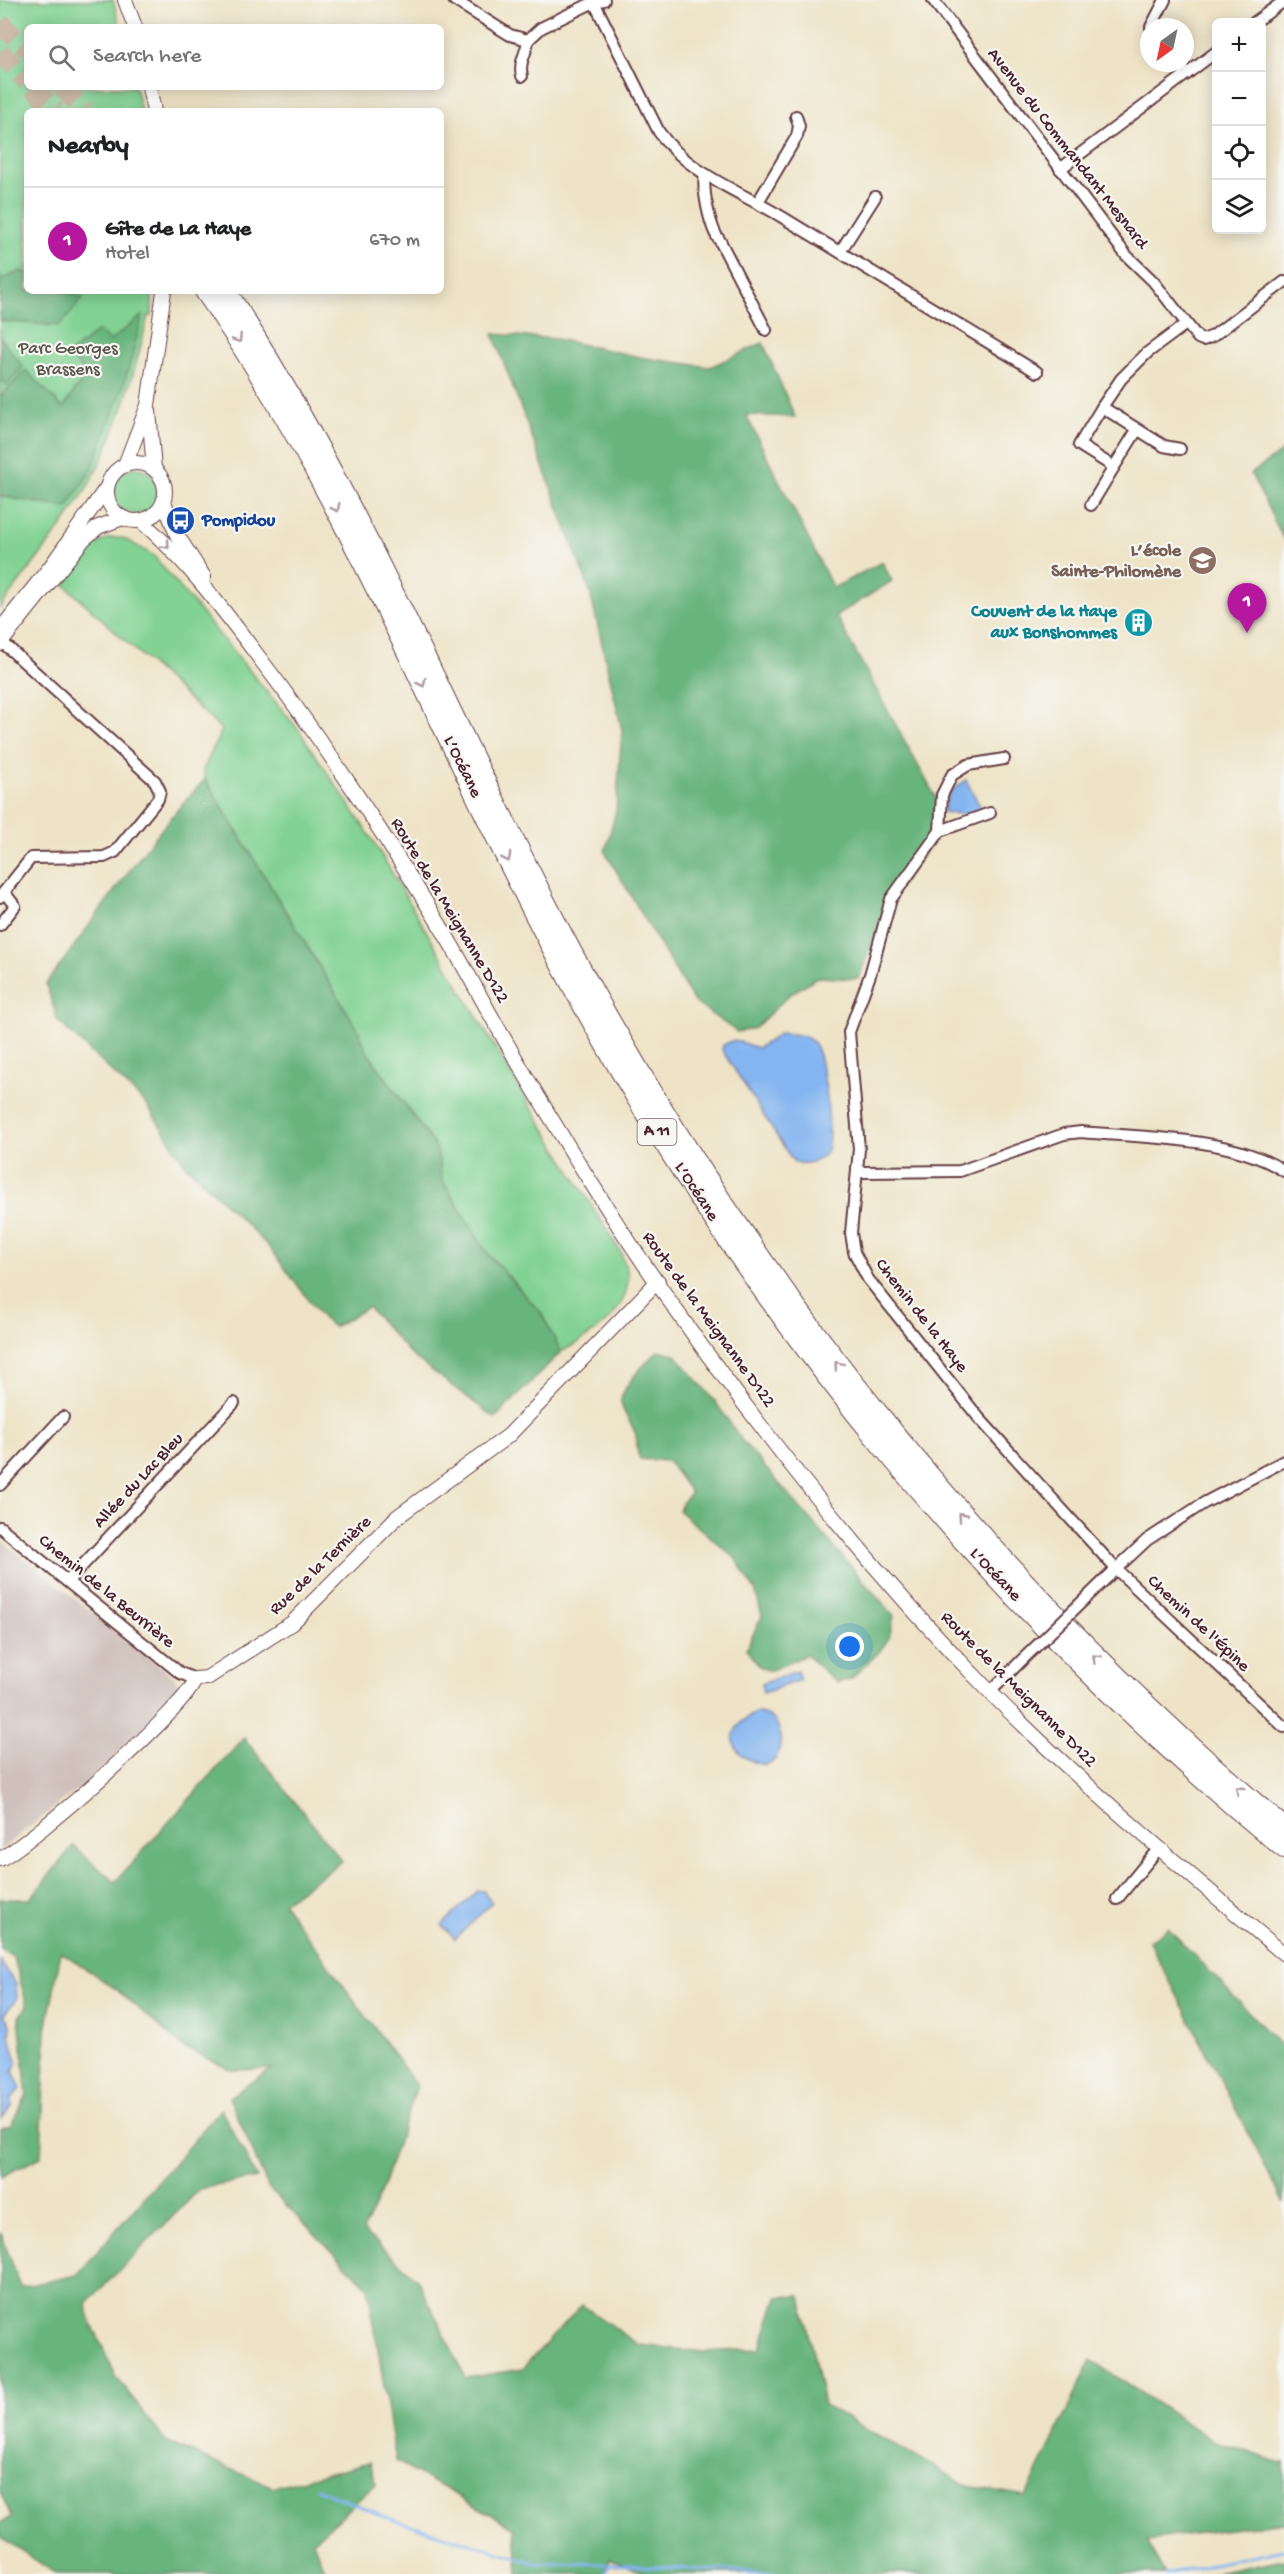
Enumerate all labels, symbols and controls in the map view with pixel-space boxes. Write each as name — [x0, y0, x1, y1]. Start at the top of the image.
north arrow — [1140, 18, 1194, 72]
map controls — [1212, 18, 1266, 234]
button: + — [1212, 18, 1266, 72]
search box — [24, 24, 444, 90]
icon: search — [45, 41, 78, 74]
text: Search here — [93, 44, 201, 70]
street label: Avenue du Commandant Mesnard — [982, 44, 1153, 255]
button: − — [1212, 72, 1266, 126]
button: locate — [1212, 126, 1266, 180]
text: Nearby — [48, 132, 129, 163]
button: layers — [1212, 180, 1266, 234]
text: Gîte de La Haye — [105, 217, 251, 243]
text: 1 — [63, 230, 72, 253]
text: 670 m — [369, 230, 420, 253]
text: Hotel — [105, 243, 150, 266]
one-way arrow — [231, 332, 242, 343]
park label: Parc Georges Brassens — [17, 339, 119, 381]
one-way arrow — [328, 502, 340, 513]
bus stop icon: Pompidou — [165, 505, 197, 537]
place label: Pompidou — [201, 511, 276, 532]
one-way arrow — [159, 538, 170, 549]
place label: L’école Sainte-Philomène — [1051, 541, 1182, 583]
school or university icon: L’école Sainte-Philomène — [1186, 545, 1218, 577]
pin: 1 — [1228, 584, 1266, 633]
place label: Couvent de la Haye aux Bonshommes — [970, 602, 1118, 644]
building icon: Couvent de la Haye aux Bonshommes — [1122, 606, 1154, 638]
one-way arrow — [414, 676, 426, 687]
street label: L’Océane — [438, 733, 486, 802]
street label: Route de la Meignanne D122 — [385, 815, 513, 1008]
one-way arrow — [499, 852, 511, 863]
road number: A 11 — [638, 1119, 676, 1145]
street label: L’Océane — [669, 1158, 723, 1226]
street label: Route de la Meignanne D122 — [637, 1228, 779, 1412]
street label: Chemin de la Haye — [870, 1255, 972, 1378]
one-way arrow — [835, 1361, 846, 1372]
street label: Allée du Lac Bleu — [90, 1429, 189, 1533]
street label: Rue de la Ternière — [266, 1512, 377, 1620]
one-way arrow — [958, 1512, 969, 1523]
street label: Chemin de la Beurrière — [34, 1531, 179, 1654]
street label: L’Océane — [965, 1544, 1026, 1607]
street label: Chemin de l'Épine — [1142, 1571, 1254, 1677]
street label: Route de la Meignanne D122 — [936, 1608, 1101, 1773]
your location — [835, 1632, 864, 1661]
one-way arrow — [1093, 1654, 1104, 1665]
one-way arrow — [1235, 1786, 1246, 1797]

